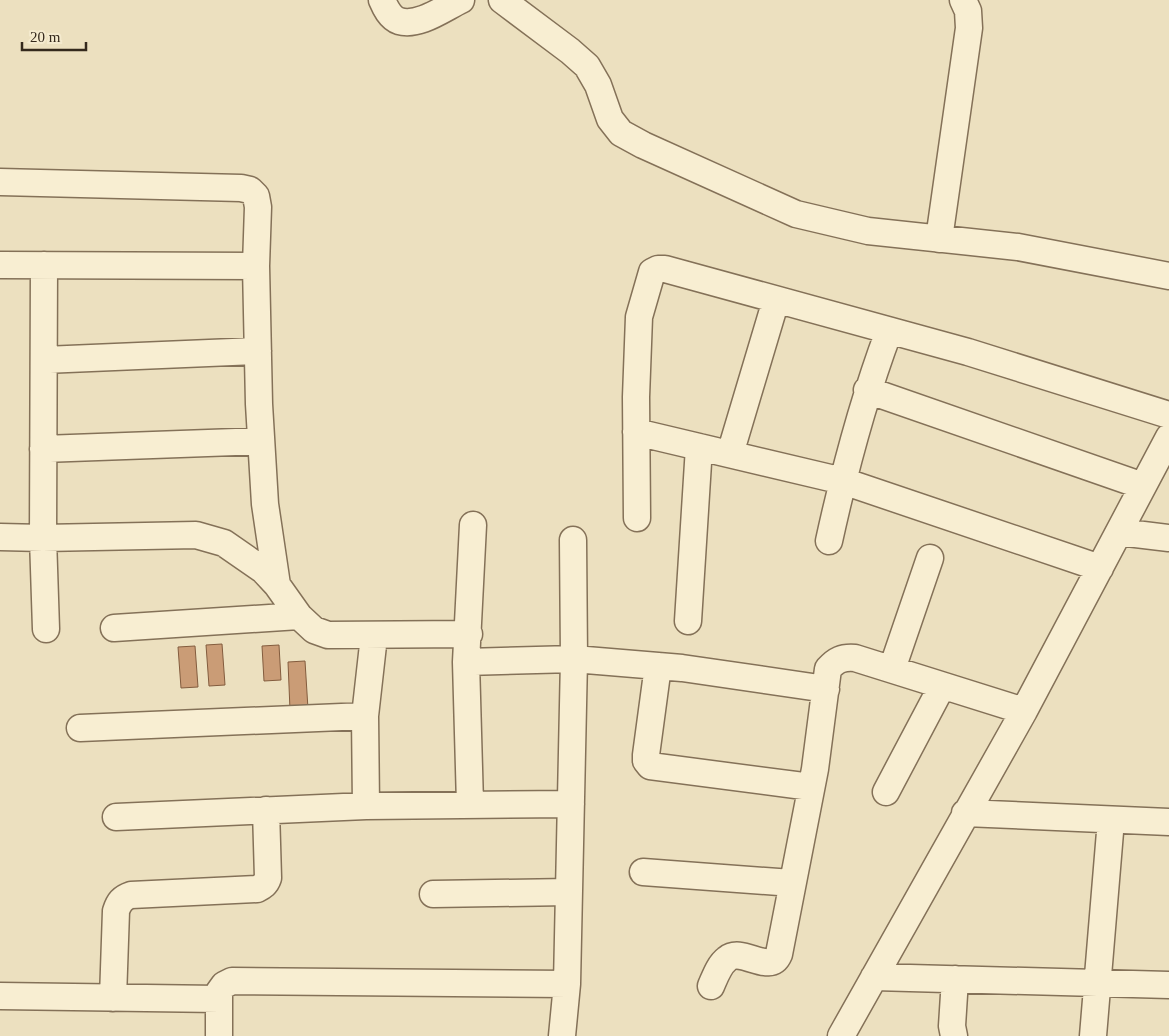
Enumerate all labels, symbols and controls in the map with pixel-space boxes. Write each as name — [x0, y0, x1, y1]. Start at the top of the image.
scale bar — [22, 20, 86, 52]
text: 20 m — [30, 29, 61, 45]

